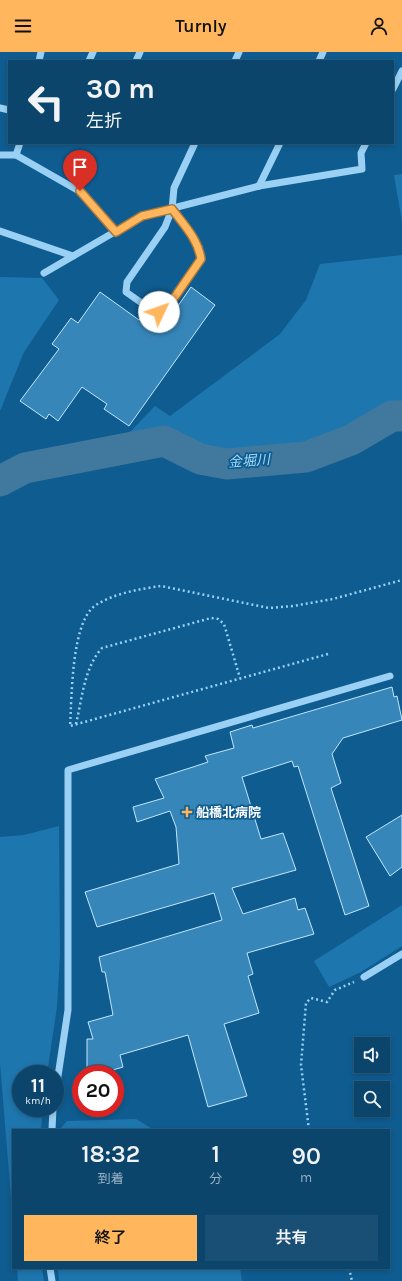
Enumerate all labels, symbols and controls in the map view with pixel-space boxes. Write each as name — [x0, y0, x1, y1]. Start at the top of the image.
icon: menu — [12, 15, 34, 37]
text: Turnly — [175, 15, 227, 37]
icon: person — [368, 15, 390, 37]
text: 30 m — [86, 72, 155, 105]
icon: left — [20, 76, 72, 128]
text: 左折 — [86, 110, 122, 132]
pin — [63, 150, 97, 191]
icon: arrive — [69, 156, 91, 178]
position arrow — [138, 291, 180, 333]
water label: 金堀川 — [227, 451, 273, 471]
place label: 船橋北病院 — [196, 805, 261, 820]
marker: 船橋北病院 — [181, 806, 193, 818]
map controls — [354, 1037, 390, 1117]
button: sound — [354, 1037, 390, 1073]
speed limit sign: 20 — [72, 1065, 124, 1117]
text: 11 — [31, 1074, 45, 1097]
button: search — [354, 1081, 390, 1117]
text: km/h — [25, 1095, 51, 1107]
text: 18:32 — [81, 1140, 140, 1168]
text: 1 — [212, 1140, 220, 1168]
text: 90 — [291, 1142, 321, 1170]
text: m — [300, 1170, 312, 1185]
text: 到着 — [98, 1171, 124, 1186]
text: 分 — [209, 1171, 222, 1186]
button: 終了 — [24, 1215, 197, 1261]
button: 共有 — [205, 1215, 378, 1261]

